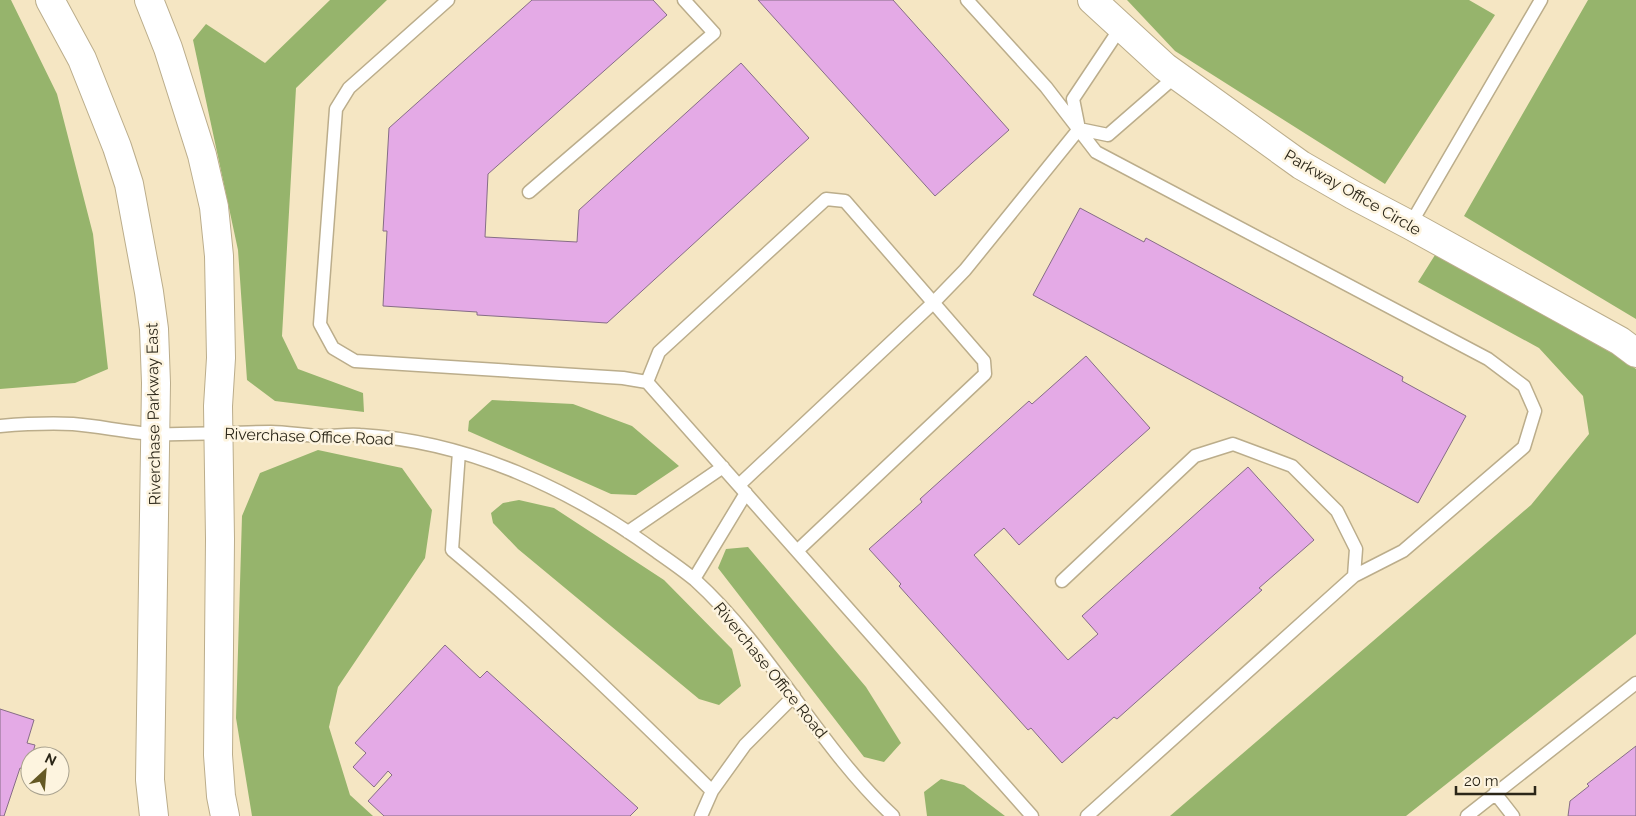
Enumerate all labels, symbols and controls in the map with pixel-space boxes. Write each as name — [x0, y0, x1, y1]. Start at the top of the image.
street label: Parkway Office Circle — [1281, 146, 1424, 239]
street label: Riverchase Parkway East — [142, 322, 165, 505]
street label: Riverchase Office Road — [224, 424, 394, 449]
street label: Riverchase Office Road — [710, 599, 831, 742]
north arrow — [20, 746, 70, 796]
text: N — [42, 750, 59, 769]
scale bar — [1456, 764, 1535, 796]
text: 20 m — [1464, 772, 1499, 790]

